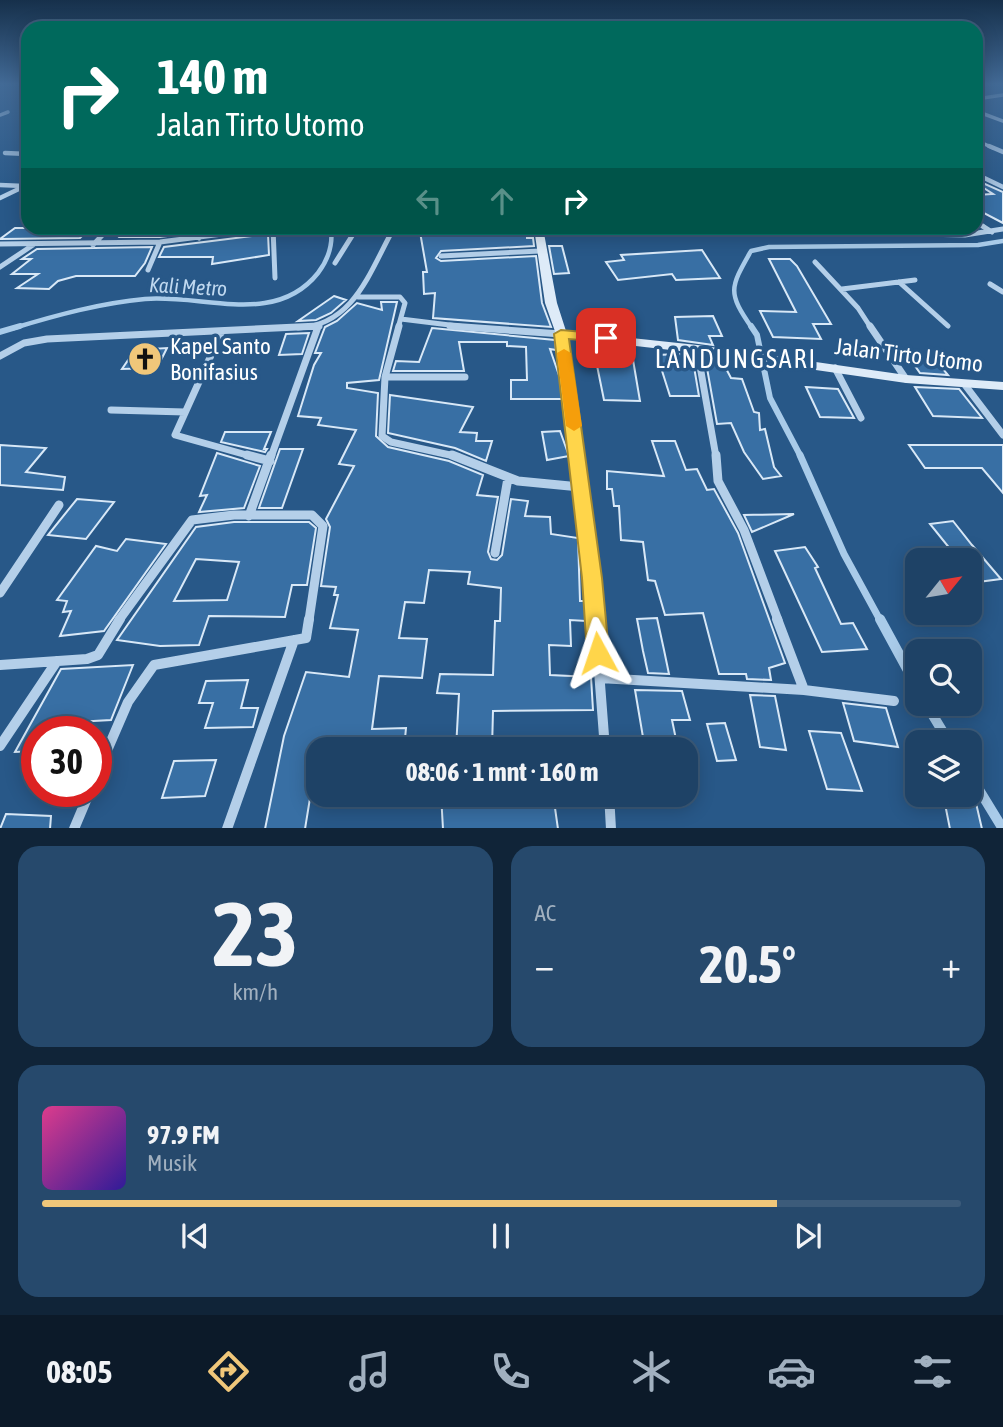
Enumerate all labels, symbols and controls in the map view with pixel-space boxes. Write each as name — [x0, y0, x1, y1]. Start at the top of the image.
text: 140 m — [157, 48, 268, 104]
icon: right — [42, 49, 133, 140]
text: Jalan Tirto Utomo — [157, 106, 365, 143]
icon: left — [410, 182, 448, 220]
icon: ahead — [483, 182, 521, 220]
icon: right — [556, 182, 594, 220]
water label: Kali Metro — [148, 272, 228, 300]
pin — [576, 308, 636, 368]
icon: arrive — [587, 319, 625, 357]
place label: Kapel Santo Bonifasius — [170, 333, 271, 385]
street label: Jalan Tirto Utomo — [833, 333, 985, 377]
church icon: Kapel Santo Bonifasius — [126, 340, 164, 378]
district label: LANDUNGSARI — [655, 344, 817, 374]
north arrow — [905, 548, 982, 625]
map controls — [905, 548, 982, 807]
position arrow — [561, 616, 635, 690]
button: search — [905, 639, 982, 716]
speed limit sign: 30 — [21, 716, 112, 807]
button: layers — [905, 730, 982, 807]
text: 08:06 · 1 mnt · 160 m — [406, 757, 598, 787]
text: 23 — [212, 881, 298, 985]
text: AC — [535, 900, 556, 926]
text: 20.5° — [699, 934, 796, 994]
text: − — [535, 943, 554, 986]
text: + — [941, 943, 961, 986]
text: km/h — [232, 979, 278, 1005]
text: 97.9 FM — [147, 1120, 220, 1150]
text: Musik — [147, 1150, 197, 1176]
icon: previous — [176, 1217, 214, 1255]
icon: pause — [482, 1217, 520, 1255]
icon: next — [789, 1217, 827, 1255]
icon: directions — [204, 1347, 253, 1396]
icon: music — [345, 1347, 394, 1396]
icon: phone — [486, 1347, 535, 1396]
icon: climate — [627, 1347, 676, 1396]
icon: car — [767, 1347, 816, 1396]
icon: filters — [908, 1347, 957, 1396]
text: 08:05 — [46, 1353, 112, 1390]

